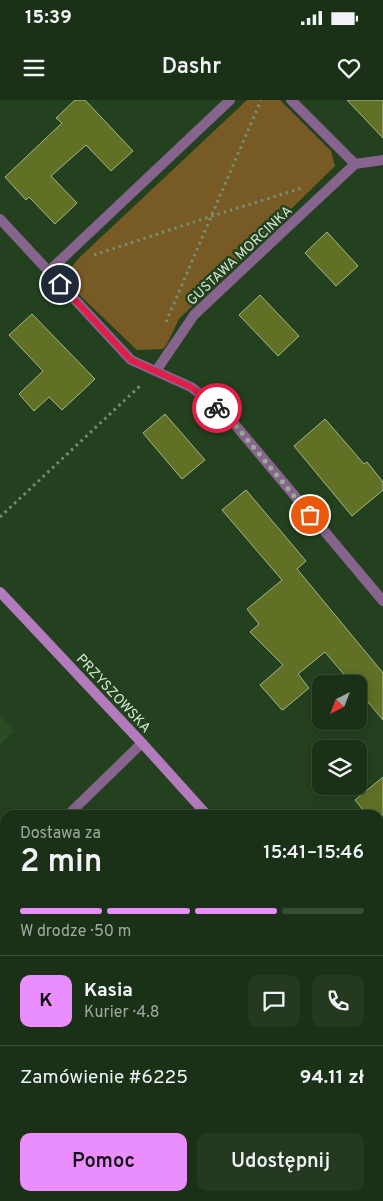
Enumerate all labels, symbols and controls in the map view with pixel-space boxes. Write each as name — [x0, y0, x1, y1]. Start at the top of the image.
text: 15:39 — [25, 6, 72, 30]
icon: menu — [20, 54, 48, 82]
text: Dashr — [162, 54, 221, 81]
icon: heart — [335, 54, 363, 82]
street label: GUSTAWA MORCINKA — [184, 203, 296, 309]
pin — [39, 263, 81, 305]
icon: home — [46, 270, 74, 298]
courier — [192, 383, 242, 433]
icon: bike — [203, 394, 231, 422]
pin — [289, 494, 331, 536]
icon: bag — [296, 501, 324, 529]
street label: PRZYSZOWSKA — [72, 651, 154, 737]
north arrow — [312, 675, 368, 730]
map controls — [312, 675, 367, 795]
button: layers — [312, 740, 367, 795]
text: Dostawa za — [20, 824, 101, 844]
text: 15:41–15:46 — [263, 841, 364, 865]
text: 2 min — [20, 843, 102, 883]
text: W drodze · 50 m — [20, 922, 131, 942]
button: chat — [248, 975, 300, 1027]
button: phone — [312, 975, 364, 1027]
text: Kasia — [84, 979, 133, 1003]
text: K — [39, 989, 53, 1013]
text: Kurier · 4.8 — [84, 1003, 160, 1023]
text: Zamówienie #6225 — [20, 1066, 188, 1090]
text: 94.11 zł — [300, 1066, 364, 1090]
button: Pomoc — [20, 1133, 187, 1191]
button: Udostępnij — [197, 1133, 364, 1191]

